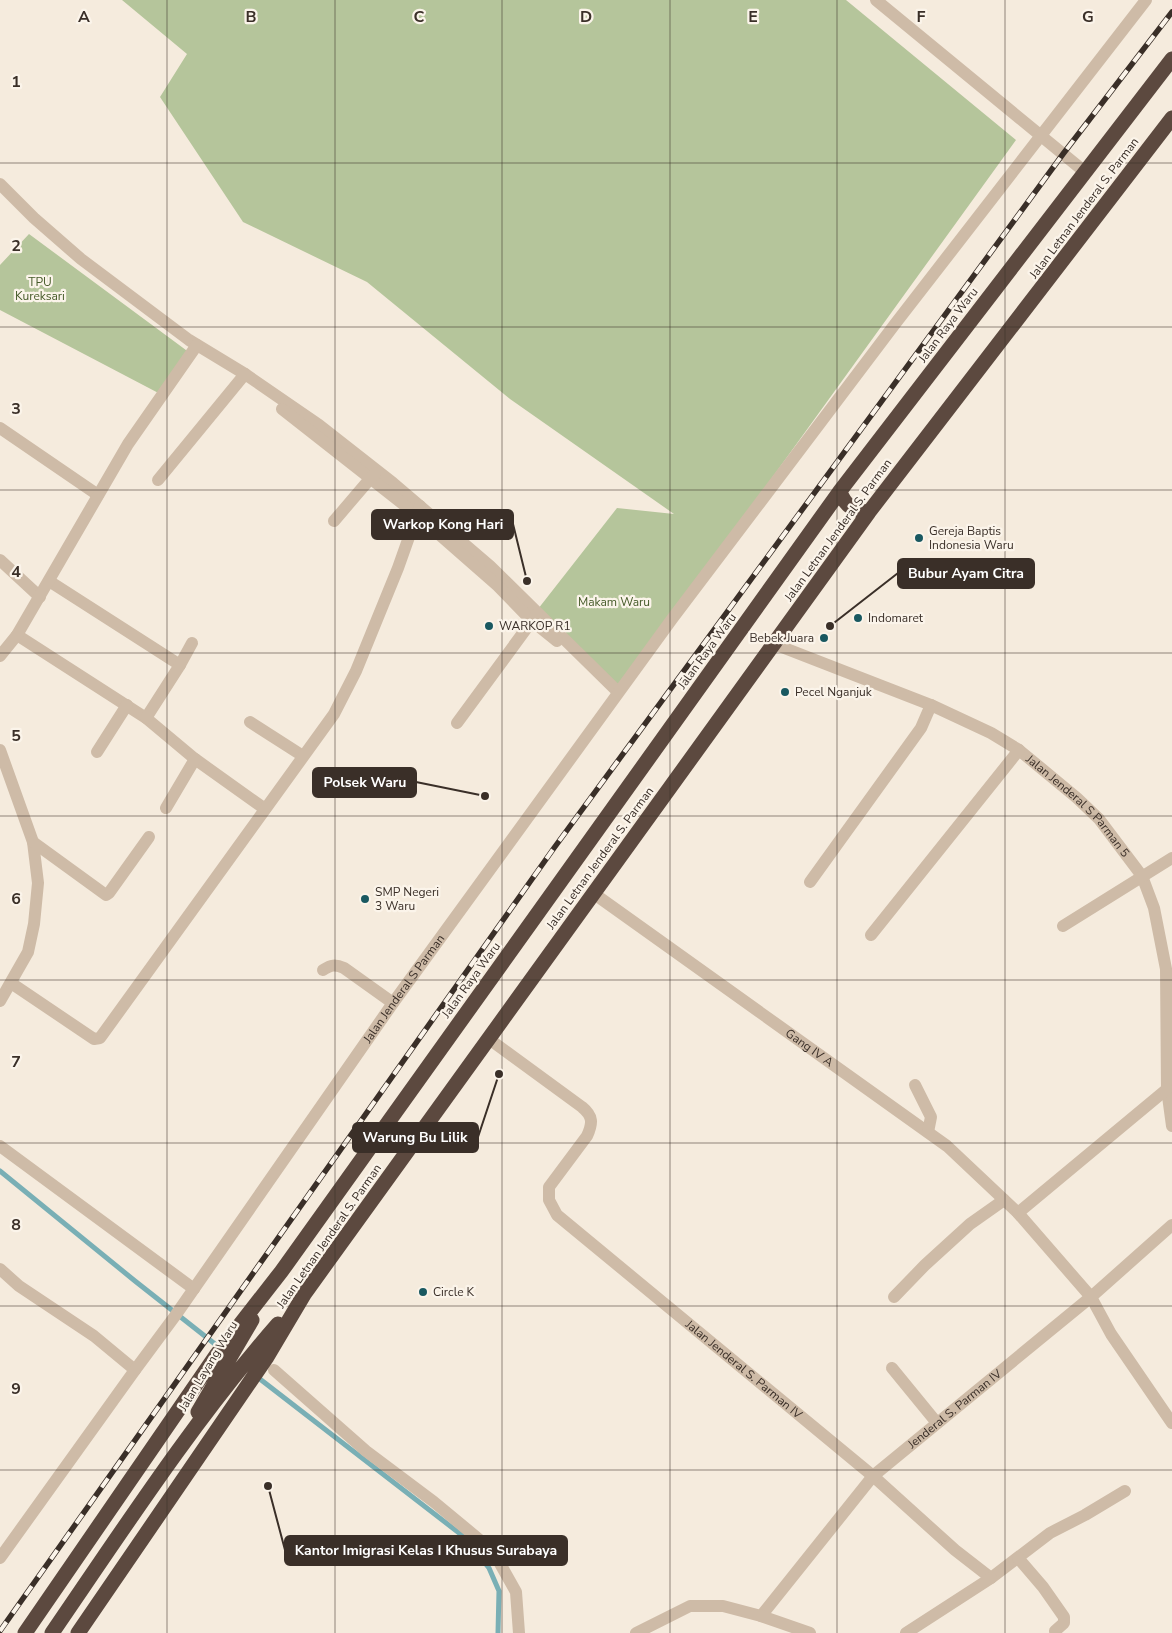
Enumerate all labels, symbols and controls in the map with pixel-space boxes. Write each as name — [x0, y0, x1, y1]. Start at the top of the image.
text: A — [78, 6, 90, 28]
text: B — [245, 6, 257, 28]
text: C — [414, 6, 425, 28]
text: D — [580, 6, 592, 28]
text: E — [748, 6, 758, 28]
text: F — [917, 6, 926, 28]
text: G — [1082, 6, 1094, 28]
text: 1 — [11, 71, 21, 93]
street label: Jalan Letnan Jenderal S. Parman — [1025, 134, 1142, 282]
text: 2 — [11, 235, 21, 257]
park label: TPU Kureksari — [15, 274, 65, 304]
street label: Jalan Raya Waru — [914, 284, 981, 366]
text: 3 — [11, 398, 21, 420]
street label: Jalan Letnan Jenderal S. Parman — [780, 456, 895, 605]
callout: Warkop Kong Hari — [372, 510, 513, 539]
text: Warkop Kong Hari — [383, 515, 503, 534]
place label: Gereja Baptis Indonesia Waru — [929, 523, 1014, 553]
marker: Gereja Baptis Indonesia Waru — [913, 532, 925, 544]
callout: Bubur Ayam Citra — [898, 559, 1034, 588]
text: 4 — [11, 561, 21, 583]
text: Bubur Ayam Citra — [908, 564, 1024, 583]
park label: Makam Waru — [578, 594, 650, 610]
street label: Jalan Raya Waru — [674, 610, 740, 693]
place label: Indomaret — [868, 610, 924, 626]
marker: Indomaret — [852, 612, 864, 624]
place label: WARKOP R1 — [499, 618, 571, 634]
marker: WARKOP R1 — [483, 620, 495, 632]
place label: Bebek Juara — [749, 630, 814, 646]
marker: Bebek Juara — [818, 632, 830, 644]
place label: Pecel Nganjuk — [795, 684, 873, 700]
marker: Pecel Nganjuk — [779, 686, 791, 698]
text: 5 — [11, 725, 21, 747]
street label: Jalan Jenderal S Parman 5 — [1022, 751, 1133, 861]
callout: Polsek Waru — [313, 768, 416, 797]
text: Polsek Waru — [324, 773, 406, 792]
street label: Jalan Letnan Jenderal S. Parman — [542, 784, 657, 933]
place label: SMP Negeri 3 Waru — [375, 884, 439, 914]
text: 6 — [11, 888, 21, 910]
marker: SMP Negeri 3 Waru — [359, 893, 371, 905]
street label: Jalan Jenderal S Parman — [359, 931, 448, 1047]
street label: Jalan Raya Waru — [438, 939, 504, 1022]
street label: Gang IV A — [782, 1025, 837, 1070]
text: 7 — [11, 1051, 21, 1073]
callout: Warung Bu Lilik — [353, 1123, 478, 1152]
text: Warung Bu Lilik — [363, 1128, 468, 1147]
street label: Jalan Letnan Jenderal S. Parman — [272, 1161, 385, 1312]
text: 8 — [11, 1214, 21, 1236]
place label: Circle K — [433, 1284, 475, 1300]
marker: Circle K — [417, 1286, 429, 1298]
street label: Jalan Jenderal S. Parman IV — [681, 1316, 806, 1423]
street label: Jalan Layang Waru — [174, 1318, 241, 1415]
street label: Jenderal S. Parman IV — [904, 1365, 1005, 1453]
text: 9 — [11, 1378, 21, 1400]
callout: Kantor Imigrasi Kelas I Khusus Surabaya — [285, 1536, 567, 1565]
text: Kantor Imigrasi Kelas I Khusus Surabaya — [295, 1541, 557, 1560]

